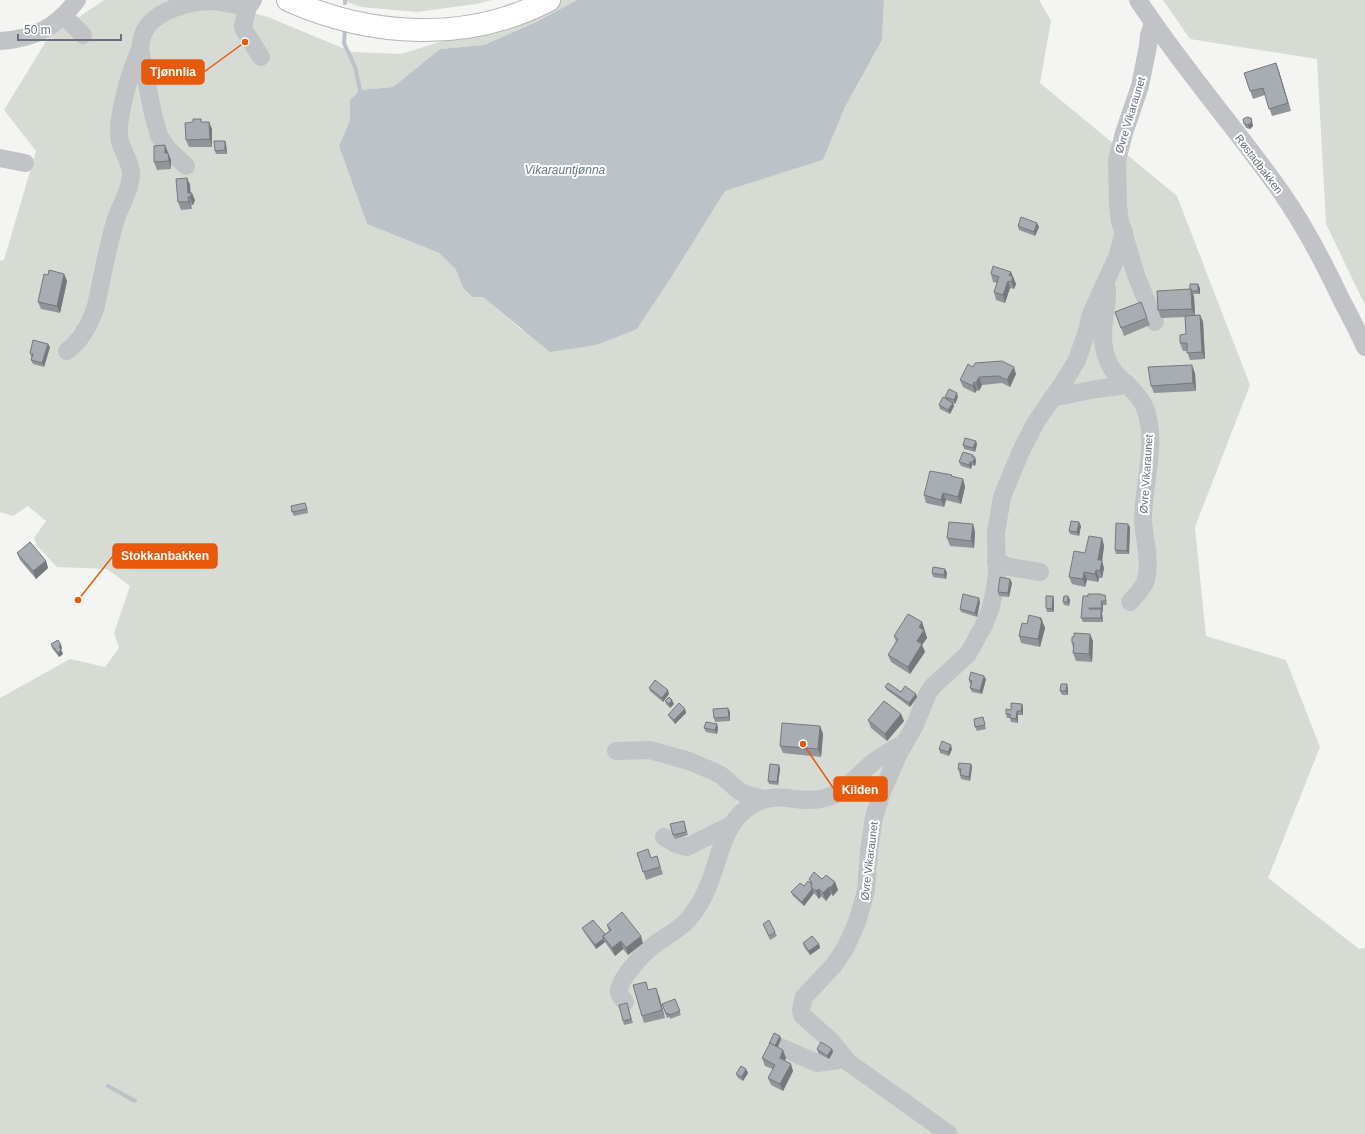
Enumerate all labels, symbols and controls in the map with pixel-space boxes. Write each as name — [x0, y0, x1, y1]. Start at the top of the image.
scale bar — [18, 16, 121, 42]
text: 50 m — [24, 23, 51, 37]
callout: Tjønnlia — [142, 60, 204, 84]
text: Tjønnlia — [150, 65, 196, 79]
street label: Øvre Vikaraunet — [1113, 75, 1147, 155]
street label: Røstadbakken — [1233, 132, 1285, 196]
water label: Vikarauntjønna — [525, 163, 606, 177]
street label: Øvre Vikaraunet — [1137, 434, 1155, 514]
callout: Stokkanbakken — [113, 544, 217, 568]
text: Stokkanbakken — [121, 549, 209, 563]
callout: Kilden — [834, 777, 887, 801]
text: Kilden — [842, 783, 878, 797]
street label: Øvre Vikaraunet — [858, 821, 880, 901]

